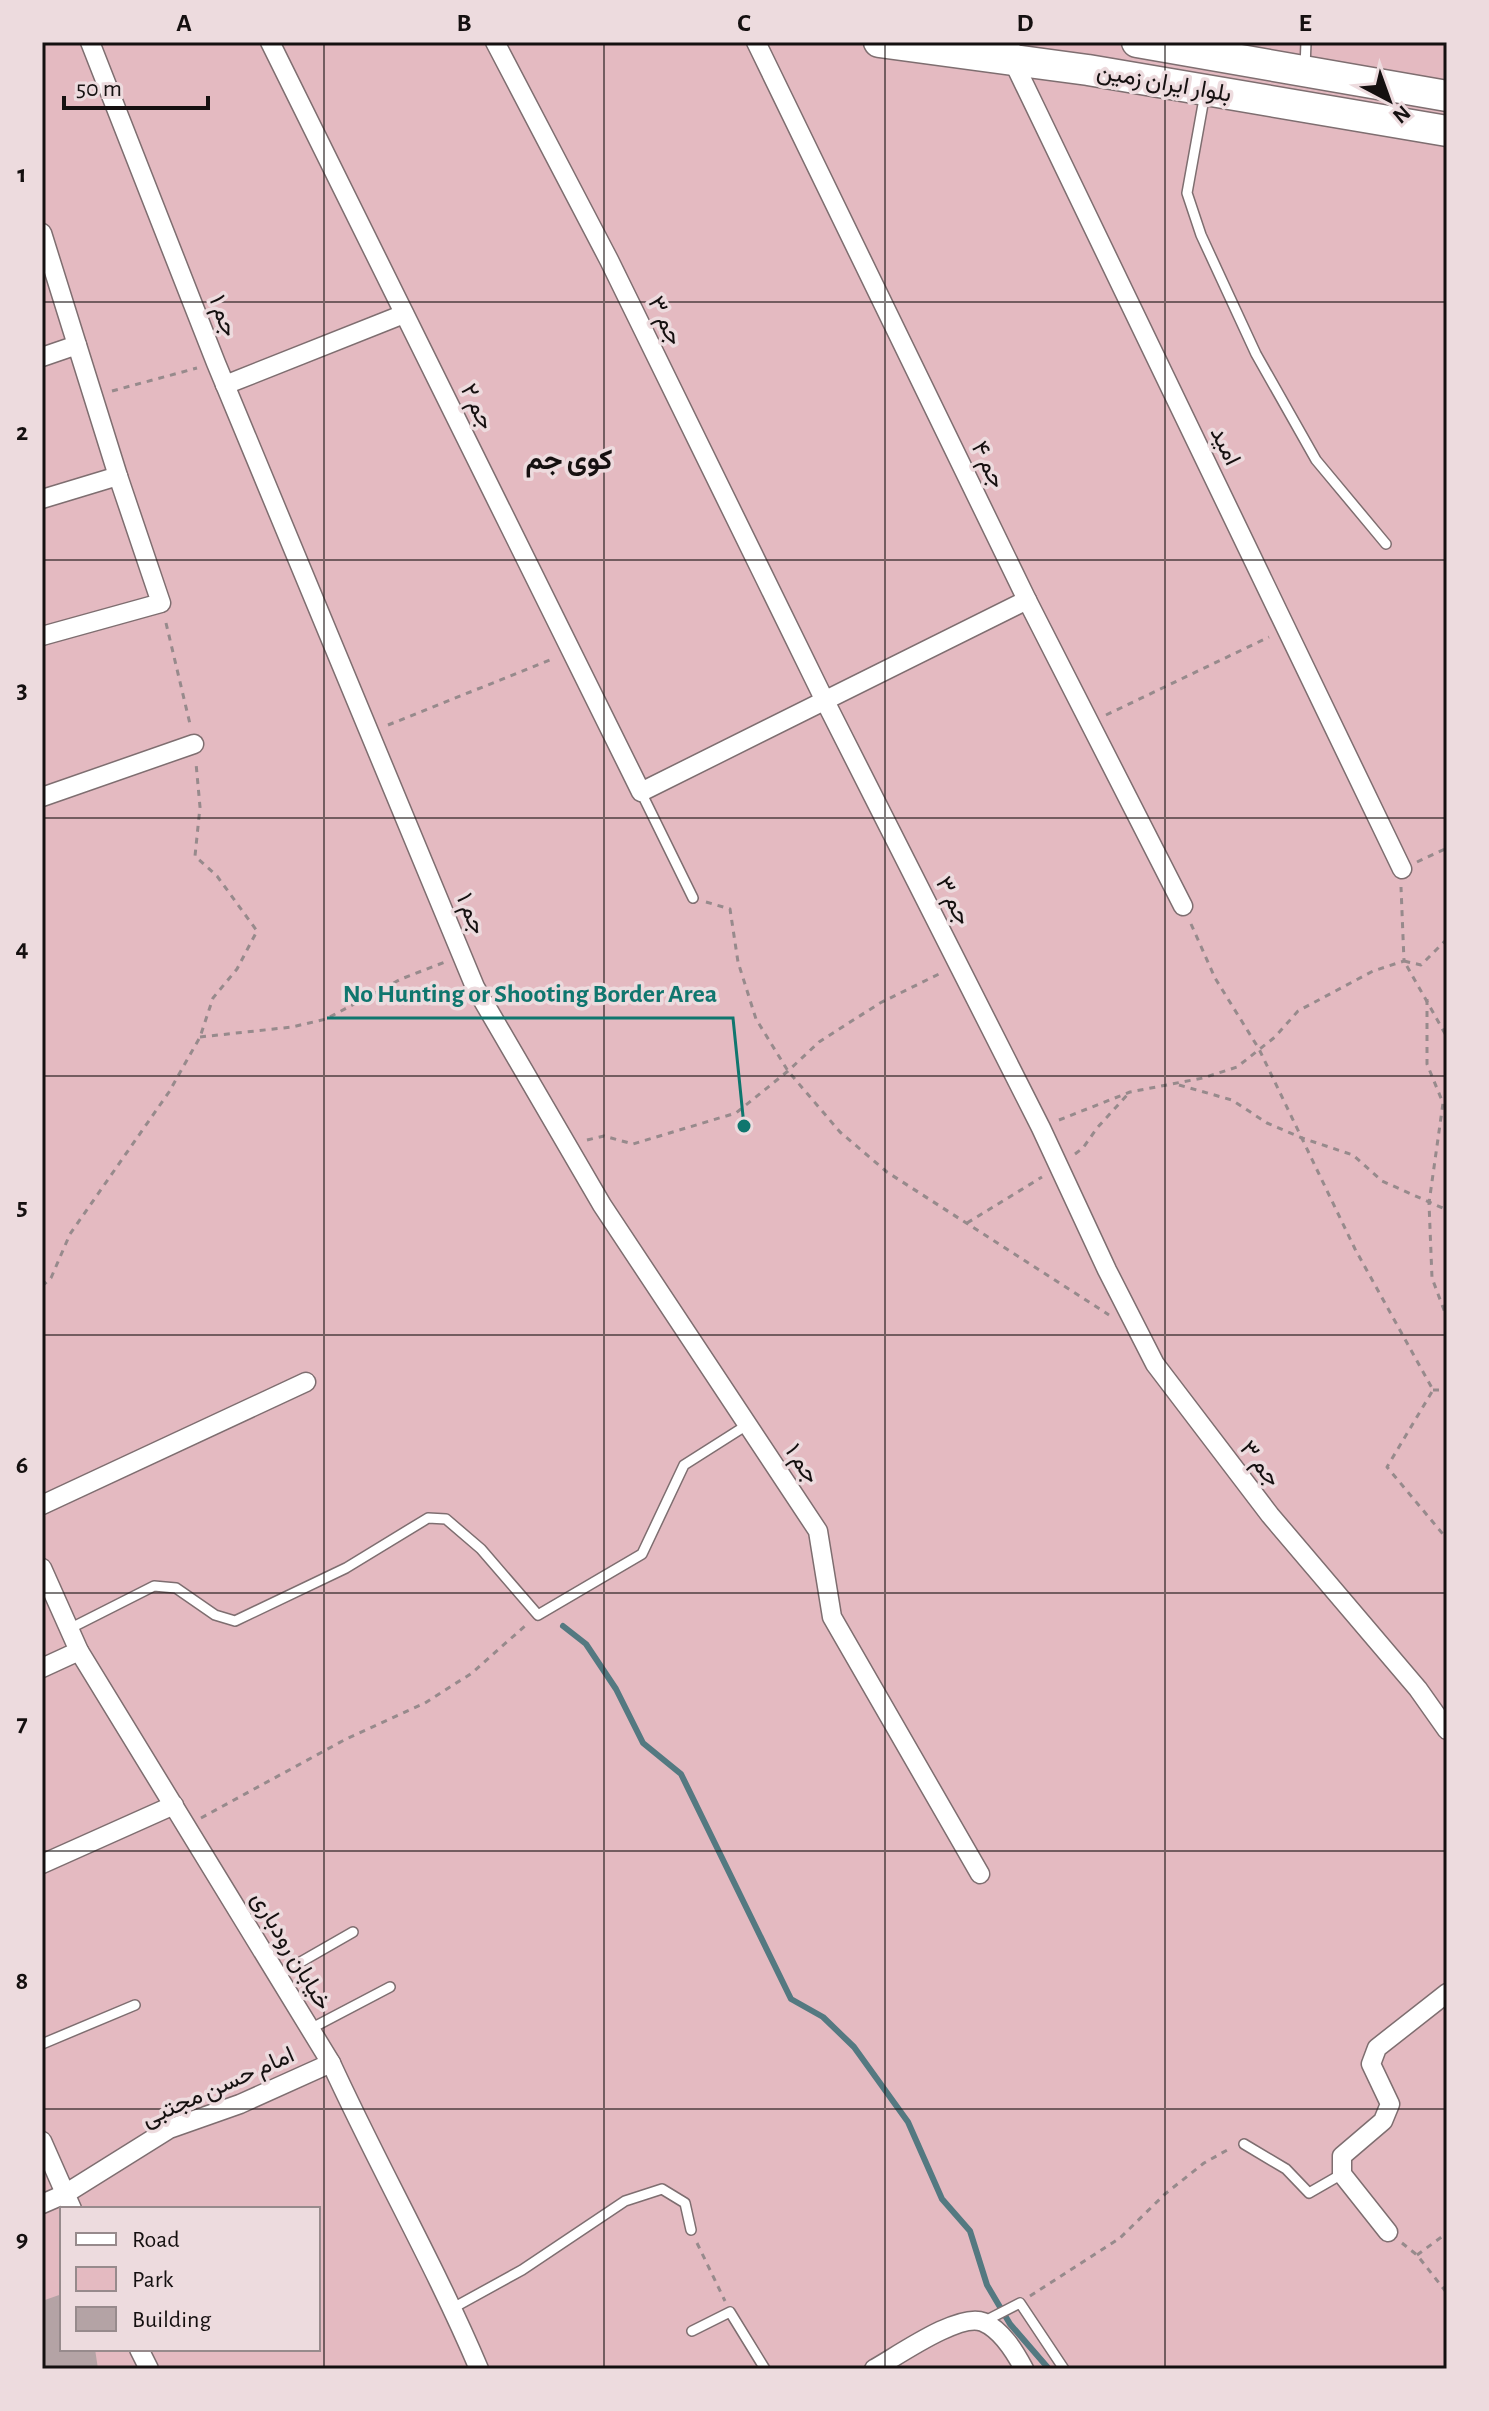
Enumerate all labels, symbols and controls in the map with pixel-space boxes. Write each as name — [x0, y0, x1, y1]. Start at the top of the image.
text: A — [176, 10, 192, 36]
text: B — [456, 10, 472, 36]
text: C — [737, 10, 751, 36]
text: D — [1016, 10, 1034, 36]
text: E — [1298, 10, 1312, 36]
street label: بلوار ایران زمین — [1094, 59, 1233, 109]
scale bar — [64, 60, 208, 110]
north arrow — [1349, 60, 1429, 140]
text: 50 m — [76, 77, 122, 101]
text: N — [1388, 101, 1414, 128]
text: 1 — [17, 161, 27, 187]
street label: جم ۱ — [201, 292, 242, 341]
street label: جم ۳ — [640, 293, 687, 351]
street label: جم ۲ — [453, 380, 498, 435]
text: 2 — [16, 419, 28, 445]
street label: امید — [1205, 423, 1245, 470]
street label: جم ۴ — [964, 438, 1010, 494]
district label: کوی جم — [526, 447, 612, 478]
text: 3 — [16, 677, 28, 703]
street label: جم ۳ — [928, 873, 975, 931]
street label: جم ۱ — [449, 890, 490, 939]
text: 4 — [15, 935, 29, 961]
callout: No Hunting or Shooting Border Area — [327, 968, 733, 1018]
text: No Hunting or Shooting Border Area — [343, 981, 717, 1007]
text: 5 — [16, 1194, 28, 1220]
street label: جم ۳ — [1232, 1436, 1285, 1493]
street label: جم ۱ — [778, 1440, 824, 1490]
text: 6 — [16, 1452, 28, 1478]
text: 7 — [16, 1710, 28, 1736]
street label: خیابان رودباری — [245, 1888, 336, 2015]
text: 8 — [16, 1968, 28, 1994]
street label: امام حسن مجتبی — [138, 2043, 299, 2134]
legend — [60, 2207, 320, 2351]
text: 9 — [16, 2226, 28, 2252]
text: Road — [132, 2228, 180, 2252]
text: Park — [132, 2268, 173, 2292]
text: Building — [132, 2308, 211, 2332]

